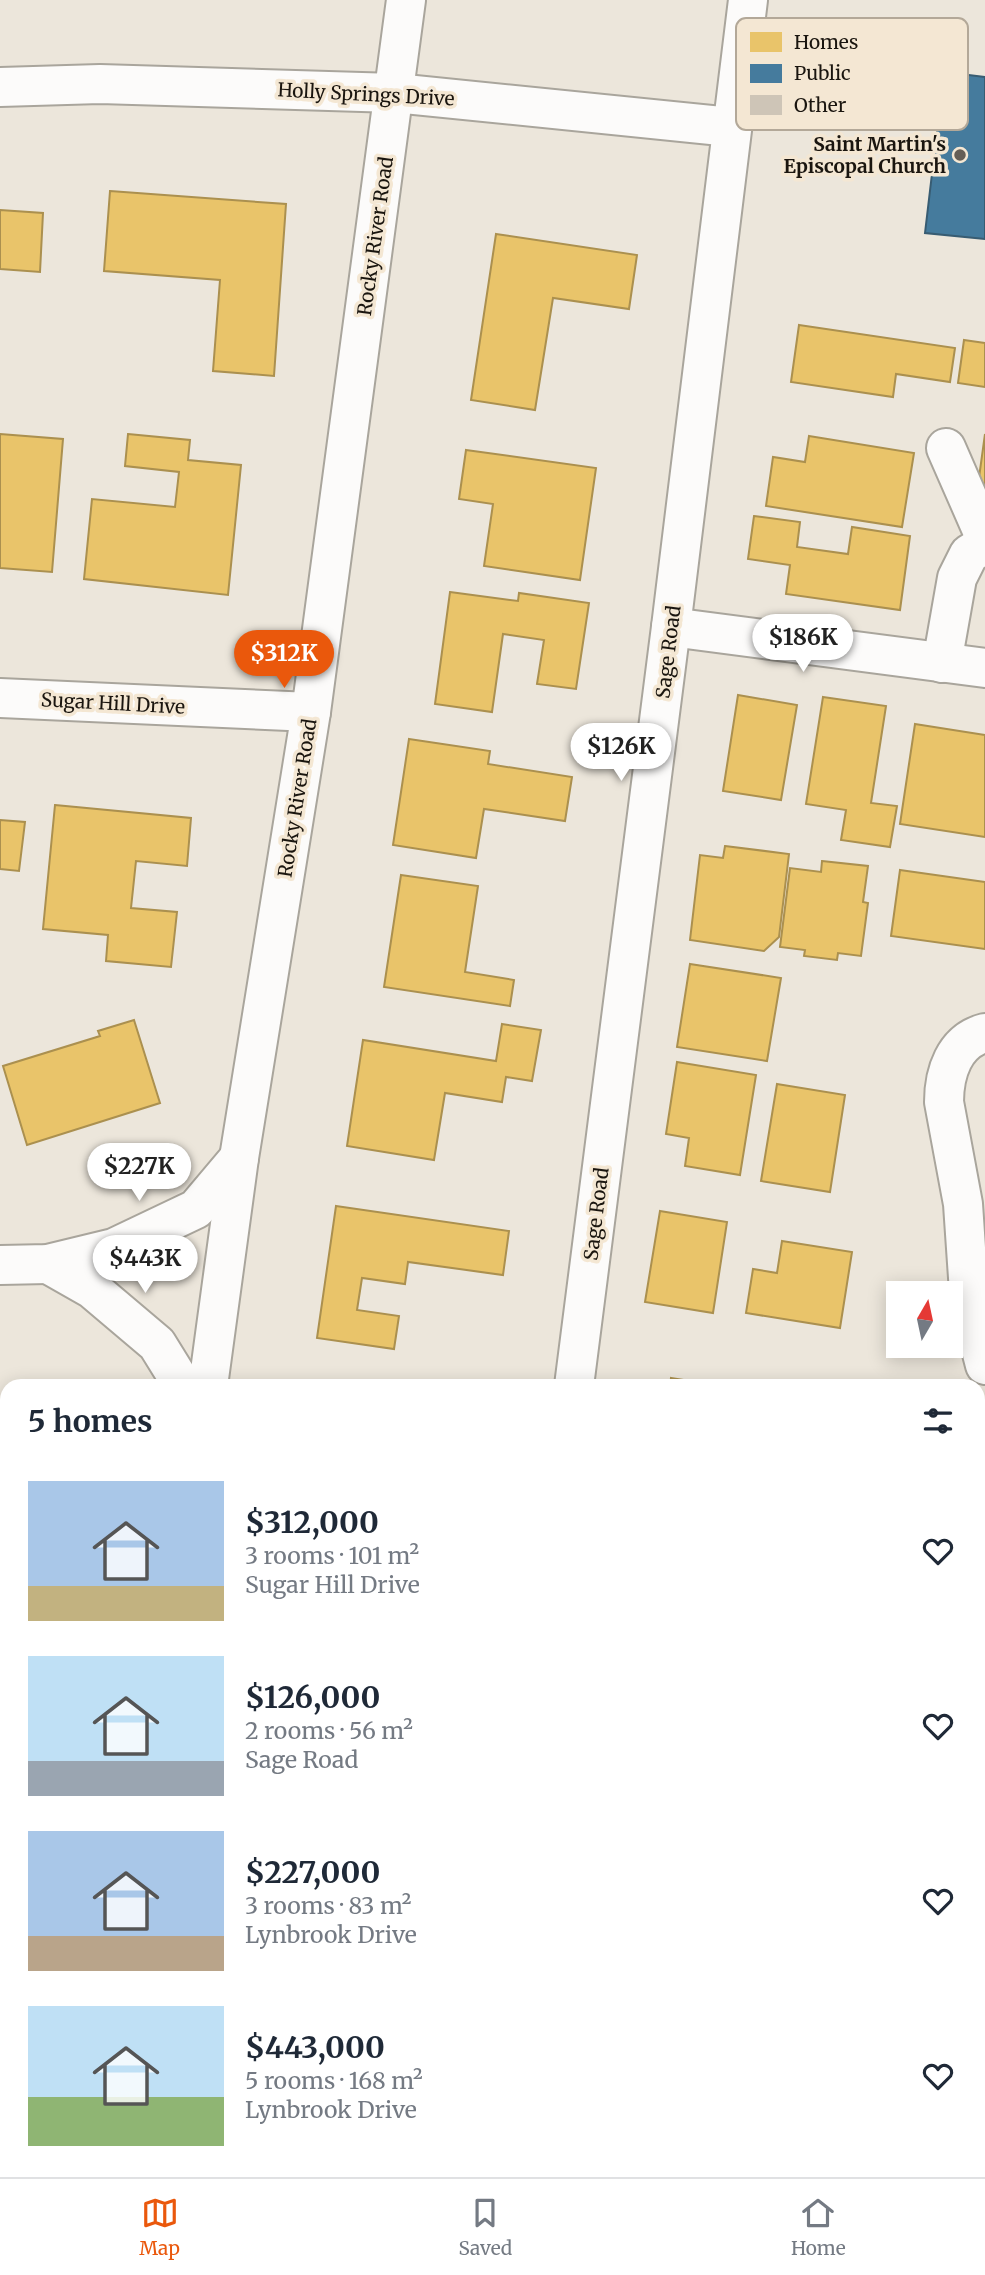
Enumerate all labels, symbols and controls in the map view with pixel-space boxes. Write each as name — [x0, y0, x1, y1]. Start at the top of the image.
legend — [736, 18, 968, 130]
text: Homes — [794, 30, 858, 54]
text: Public — [794, 61, 851, 85]
street label: Holly Springs Drive — [277, 77, 455, 111]
text: Other — [794, 93, 847, 117]
place label: Saint Martin's Episcopal Church — [784, 132, 946, 178]
marker: Saint Martin's Episcopal Church — [952, 147, 968, 163]
street label: Rocky River Road — [352, 155, 398, 317]
street label: Sage Road — [650, 604, 686, 700]
pin: $186K — [754, 614, 852, 674]
text: $186K — [768, 622, 838, 651]
pin: $312K — [235, 630, 333, 690]
text: $312K — [250, 638, 318, 667]
street label: Sugar Hill Drive — [40, 687, 186, 719]
street label: Rocky River Road — [273, 717, 321, 879]
pin: $126K — [572, 724, 670, 783]
text: $126K — [587, 731, 655, 760]
pin: $227K — [90, 1144, 188, 1203]
text: $227K — [103, 1151, 175, 1180]
street label: Sage Road — [578, 1166, 614, 1262]
pin: $443K — [96, 1236, 194, 1295]
text: $443K — [109, 1243, 181, 1272]
north arrow — [886, 1281, 962, 1358]
map controls — [886, 1281, 963, 1358]
text: 5 homes — [28, 1402, 153, 1440]
icon: filters — [919, 1402, 957, 1440]
text: $312,000 — [245, 1503, 379, 1541]
icon: home — [84, 1509, 168, 1593]
icon: heart — [919, 1532, 957, 1570]
text: 3 rooms · 101 m² — [245, 1541, 419, 1570]
text: Sugar Hill Drive — [245, 1570, 420, 1599]
text: $126,000 — [245, 1678, 380, 1716]
icon: home — [84, 1684, 168, 1768]
icon: heart — [919, 1707, 957, 1745]
text: 2 rooms · 56 m² — [245, 1716, 413, 1745]
text: Sage Road — [245, 1745, 358, 1774]
text: $227,000 — [245, 1853, 380, 1891]
icon: home — [84, 1859, 168, 1943]
icon: heart — [919, 1882, 957, 1920]
text: 3 rooms · 83 m² — [245, 1891, 411, 1920]
text: Lynbrook Drive — [245, 1920, 417, 1949]
text: $443,000 — [245, 2028, 385, 2066]
icon: home — [84, 2034, 168, 2118]
icon: heart — [919, 2057, 957, 2095]
text: 5 rooms · 168 m² — [245, 2066, 423, 2095]
text: Lynbrook Drive — [245, 2095, 417, 2124]
tab: Map — [139, 2194, 180, 2260]
tab: Saved — [458, 2194, 512, 2260]
tab: Home — [791, 2194, 846, 2260]

